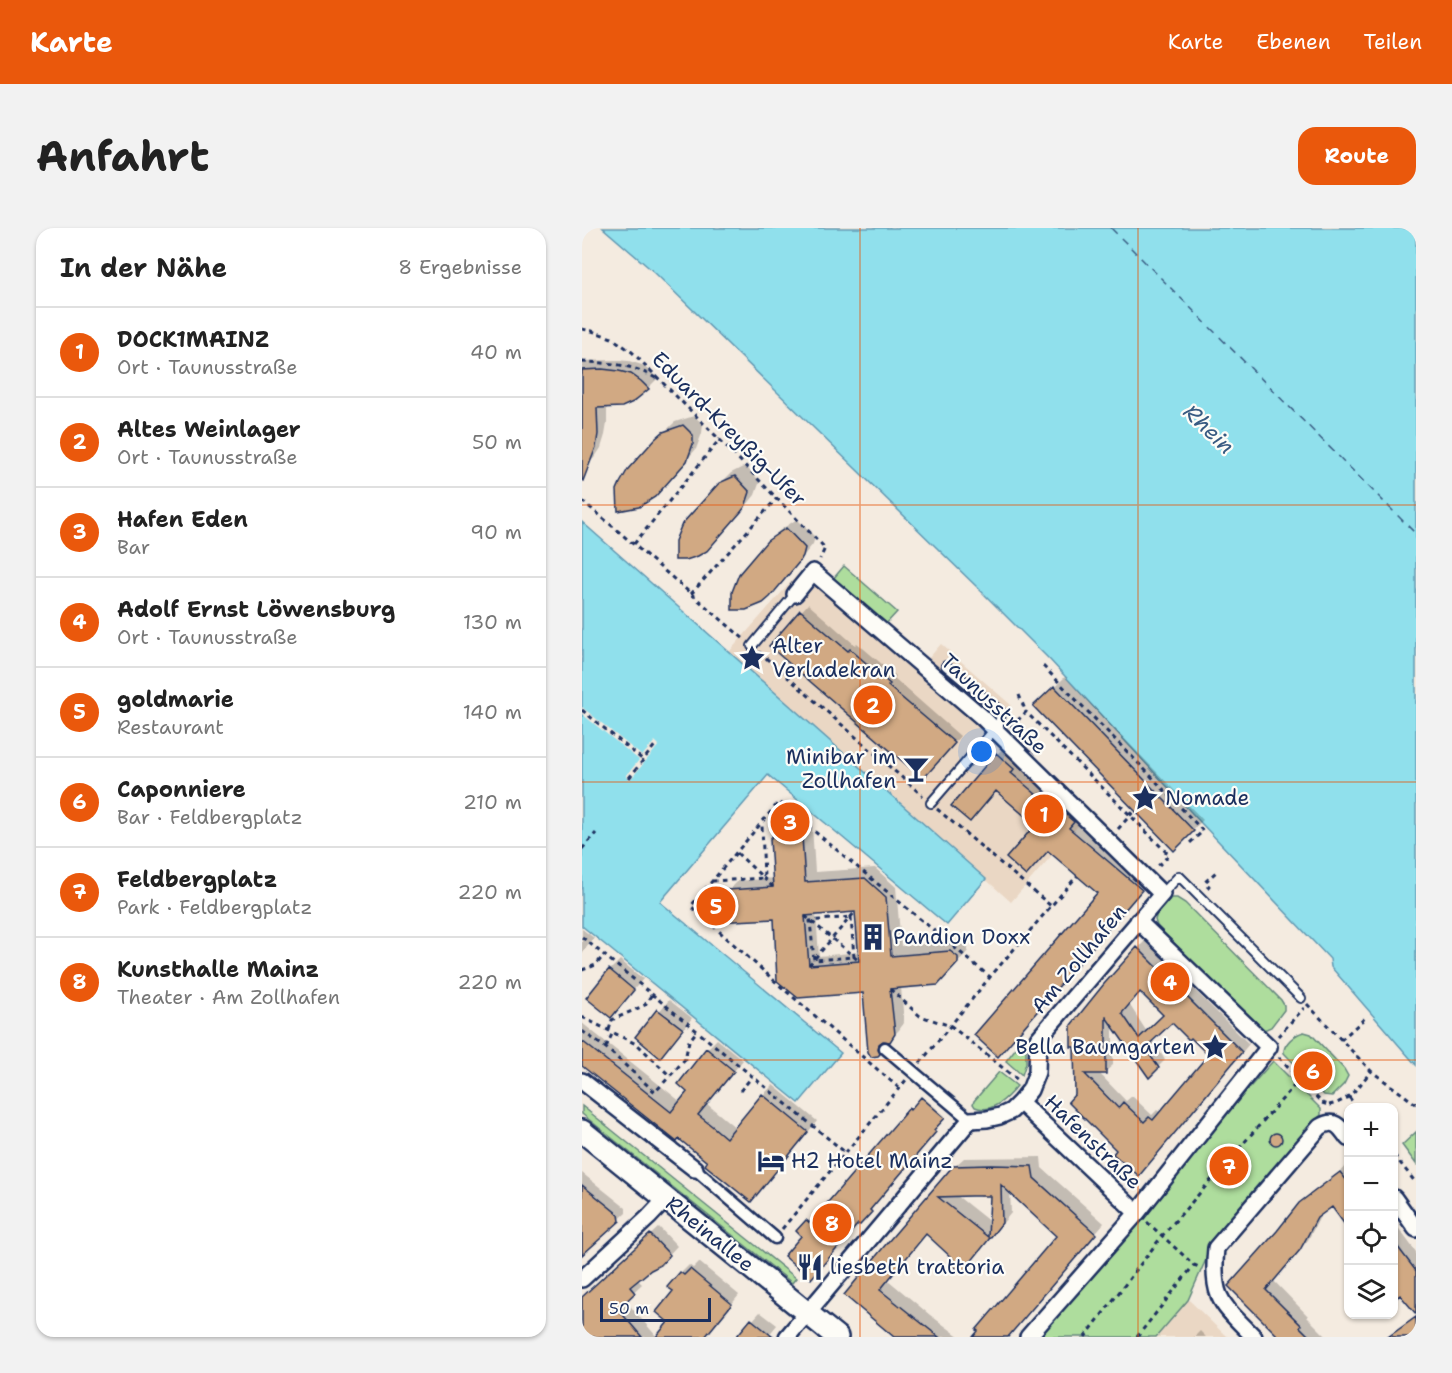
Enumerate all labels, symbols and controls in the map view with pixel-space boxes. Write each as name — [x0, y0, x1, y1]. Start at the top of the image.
text: Karte — [30, 23, 113, 61]
text: Karte — [1168, 28, 1223, 56]
text: Ebenen — [1256, 28, 1331, 56]
text: Teilen — [1364, 28, 1422, 56]
button: Route — [1298, 127, 1416, 185]
text: Anfahrt — [36, 128, 209, 184]
text: In der Nähe — [60, 250, 227, 285]
text: 8 Ergebnisse — [398, 254, 522, 280]
text: DOCK1MAINZ — [117, 325, 269, 354]
text: 1 — [75, 339, 84, 365]
text: 40 m — [470, 339, 522, 365]
street label: Eduard-Kreyßig-Ufer — [645, 345, 813, 513]
text: Ort · Taunusstraße — [117, 354, 298, 380]
water label: Rhein — [1177, 398, 1241, 460]
text: Altes Weinlager — [117, 415, 301, 444]
text: 2 — [73, 429, 87, 455]
text: 50 m — [472, 429, 522, 455]
text: Ort · Taunusstraße — [117, 444, 298, 470]
text: Hafen Eden — [117, 505, 248, 534]
text: 3 — [73, 519, 87, 545]
text: 90 m — [470, 519, 522, 545]
text: Bar — [117, 534, 150, 560]
text: Adolf Ernst Löwensburg — [117, 595, 395, 624]
text: 4 — [73, 609, 87, 635]
text: 130 m — [463, 609, 522, 635]
text: Ort · Taunusstraße — [117, 624, 298, 650]
place label: Alter Verladekran — [772, 632, 896, 684]
place icon: Alter Verladekran — [737, 643, 767, 673]
street label: Taunusstraße — [935, 647, 1053, 761]
pin: 2 — [854, 682, 892, 728]
text: goldmarie — [117, 685, 234, 714]
text: 5 — [73, 699, 86, 725]
text: 140 m — [463, 699, 522, 725]
text: Restaurant — [117, 714, 224, 740]
your location — [967, 737, 996, 766]
place label: Minibar im Zollhafen — [786, 743, 896, 795]
bar icon: Minibar im Zollhafen — [901, 754, 931, 784]
text: Caponniere — [117, 775, 246, 804]
place icon: Nomade — [1130, 783, 1160, 813]
place label: Nomade — [1165, 784, 1249, 812]
text: 6 — [73, 789, 87, 815]
text: 210 m — [463, 789, 522, 815]
pin: 1 — [1024, 792, 1064, 836]
pin: 3 — [770, 800, 810, 844]
text: Bar · Feldbergplatz — [117, 804, 303, 830]
text: Feldbergplatz — [117, 865, 277, 894]
text: 7 — [73, 879, 87, 905]
text: 220 m — [458, 879, 522, 905]
pin: 5 — [696, 884, 736, 928]
text: Park · Feldbergplatz — [117, 894, 312, 920]
street label: Am Zollhafen — [1025, 898, 1133, 1020]
building icon: Pandion Doxx — [858, 922, 888, 952]
place label: Pandion Doxx — [893, 923, 1030, 951]
text: Kunsthalle Mainz — [117, 955, 319, 984]
pin: 4 — [1150, 960, 1190, 1005]
text: 8 — [73, 969, 87, 995]
text: 220 m — [458, 969, 522, 995]
text: Theater · Am Zollhafen — [117, 984, 340, 1010]
place icon: Bella Baumgarten — [1200, 1032, 1230, 1062]
place label: Bella Baumgarten — [1015, 1033, 1195, 1061]
pin: 6 — [1294, 1048, 1332, 1094]
street label: Hafenstraße — [1038, 1088, 1148, 1196]
map controls — [1344, 1103, 1398, 1319]
button: + — [1344, 1103, 1398, 1157]
pin: 7 — [1210, 1144, 1248, 1188]
hotel icon: H2 Hotel Mainz — [756, 1146, 786, 1176]
place label: H2 Hotel Mainz — [791, 1147, 953, 1175]
button: − — [1344, 1157, 1398, 1211]
street label: Rheinallee — [660, 1190, 760, 1278]
pin: 8 — [812, 1200, 852, 1246]
button: locate — [1344, 1211, 1398, 1265]
restaurant icon: liesbeth trattoria — [795, 1252, 825, 1282]
place label: liesbeth trattoria — [830, 1253, 1004, 1281]
button: layers — [1344, 1265, 1398, 1319]
scale bar — [600, 1295, 711, 1322]
text: 50 m — [609, 1298, 649, 1319]

